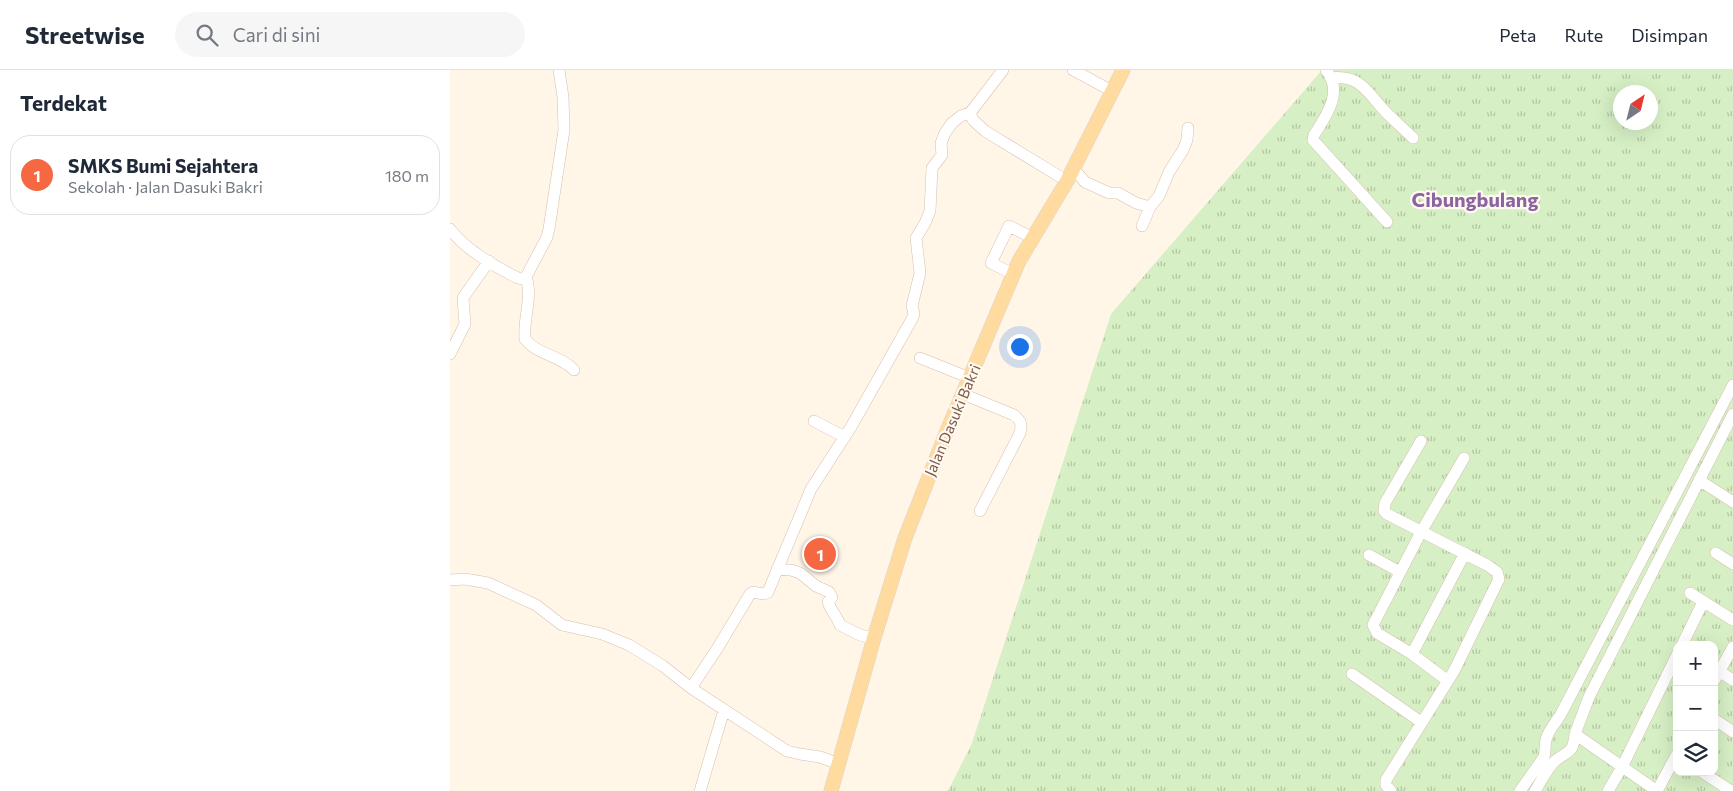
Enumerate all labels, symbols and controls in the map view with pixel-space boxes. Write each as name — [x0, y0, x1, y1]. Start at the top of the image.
search box — [175, 12, 525, 57]
text: Streetwise — [25, 20, 145, 49]
icon: search — [193, 21, 221, 49]
text: Cari di sini — [233, 23, 321, 46]
text: Peta — [1499, 24, 1536, 46]
text: Rute — [1564, 24, 1603, 46]
text: Disimpan — [1631, 24, 1708, 46]
north arrow — [1613, 85, 1658, 130]
text: Terdekat — [20, 90, 107, 115]
text: SMKS Bumi Sejahtera — [68, 154, 258, 177]
text: 1 — [33, 166, 41, 185]
text: 180 m — [385, 166, 429, 185]
text: Sekolah · Jalan Dasuki Bakri — [68, 177, 263, 196]
district label: Cibungbulang — [1412, 187, 1538, 211]
your location — [1007, 334, 1033, 360]
street label: Jalan Dasuki Bakri — [920, 361, 984, 479]
pin: 1 — [804, 535, 836, 573]
map controls — [1673, 641, 1718, 776]
button: + — [1673, 641, 1718, 686]
button: − — [1673, 686, 1718, 731]
button: layers — [1673, 731, 1718, 776]

